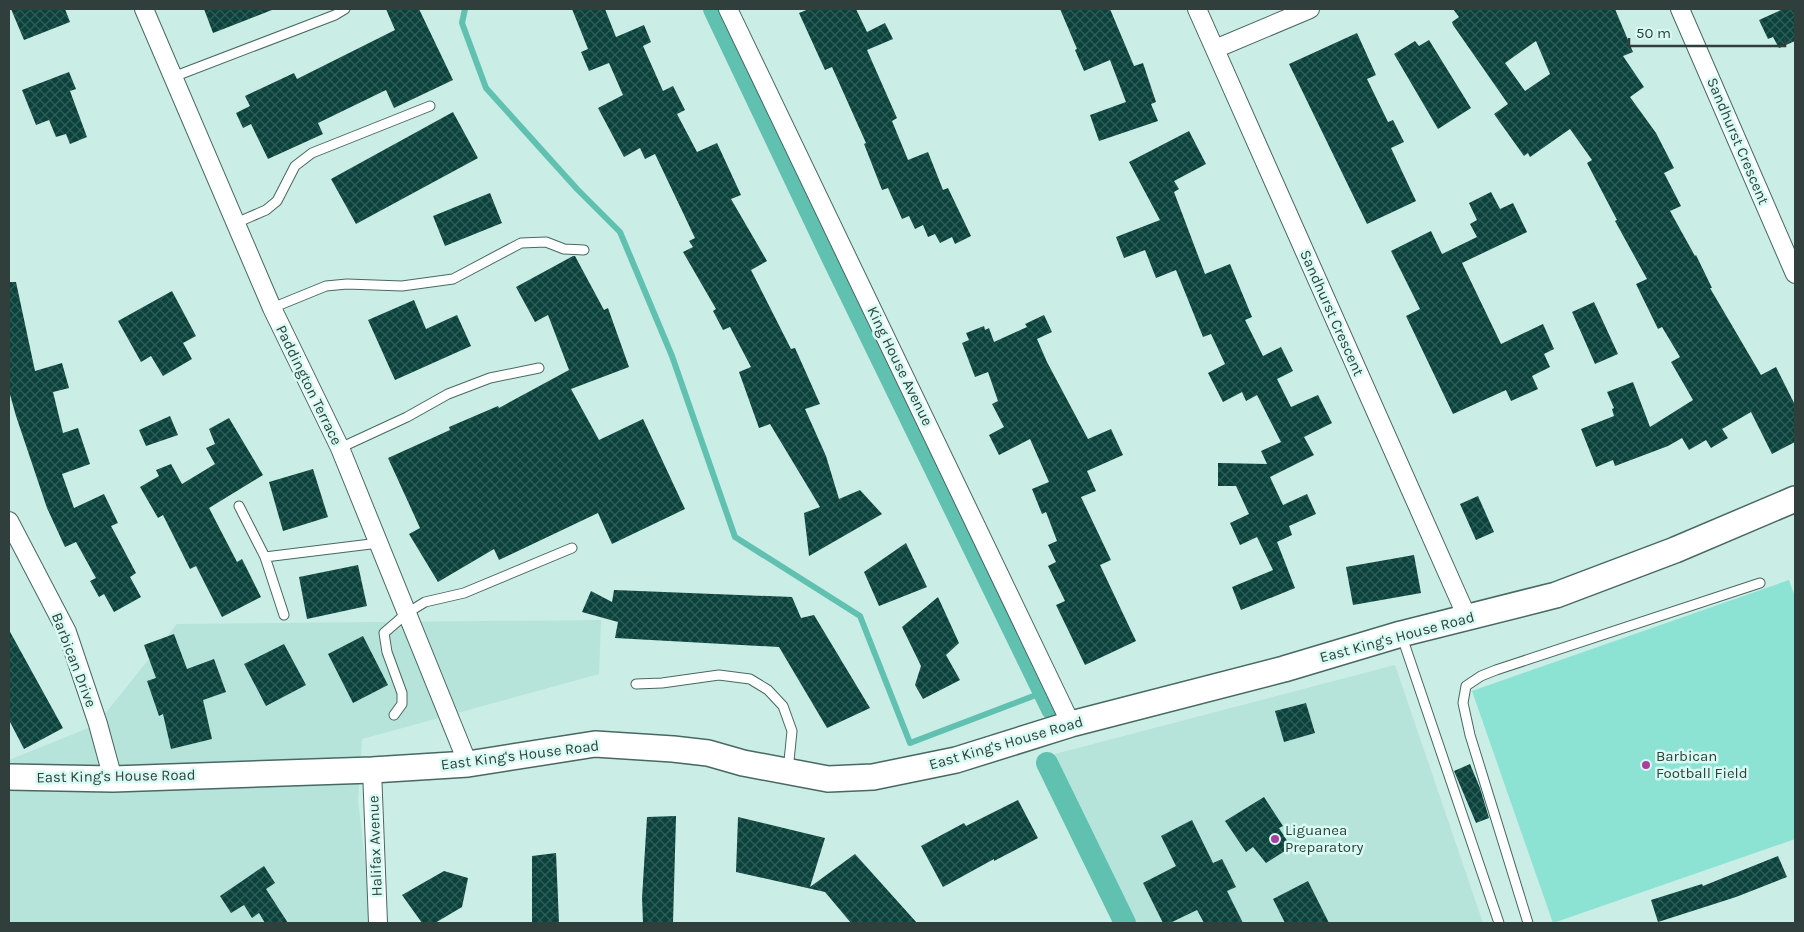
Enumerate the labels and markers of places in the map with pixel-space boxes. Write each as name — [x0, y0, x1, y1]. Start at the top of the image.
place label: Barbican Football Field — [1656, 747, 1748, 782]
marker: Barbican Football Field — [1640, 759, 1652, 771]
place label: Liguanea Preparatory — [1285, 821, 1363, 856]
marker: Liguanea Preparatory — [1269, 833, 1281, 845]

